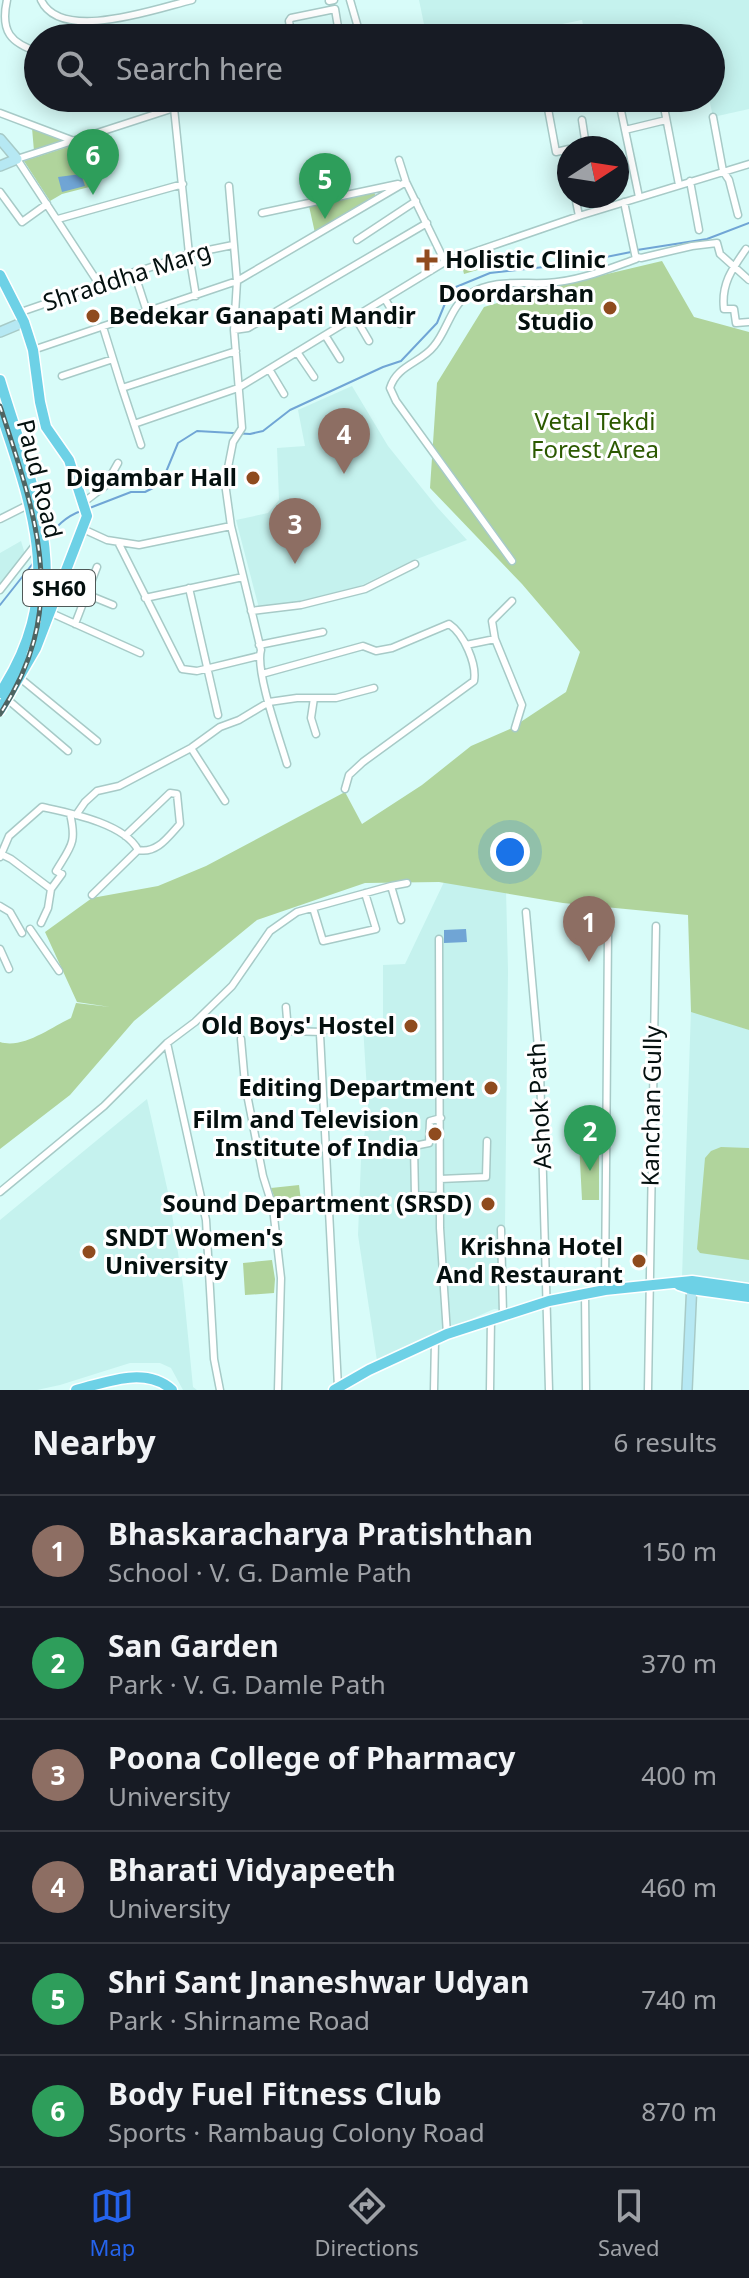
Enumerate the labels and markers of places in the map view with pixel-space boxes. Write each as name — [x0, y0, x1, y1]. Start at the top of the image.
pin: 6 — [67, 129, 119, 195]
pin: 5 — [299, 153, 351, 219]
place label: Holistic Clinic — [445, 242, 606, 275]
marker: Holistic Clinic — [416, 249, 438, 271]
place label: Doordarshan Studio — [438, 276, 594, 337]
place label: Bedekar Ganapati Mandir — [109, 298, 416, 331]
marker: Doordarshan Studio — [601, 299, 619, 317]
marker: Bedekar Ganapati Mandir — [84, 307, 102, 325]
pin: 4 — [318, 408, 370, 474]
place label: Digambar Hall — [66, 460, 237, 493]
marker: Digambar Hall — [244, 469, 262, 487]
pin: 3 — [269, 498, 321, 564]
pin: 1 — [563, 896, 615, 962]
place label: Old Boys' Hostel — [201, 1008, 395, 1041]
marker: Old Boys' Hostel — [402, 1017, 420, 1035]
place label: Editing Department — [238, 1070, 475, 1103]
marker: Editing Department — [482, 1079, 500, 1097]
place label: Film and Television Institute of India — [192, 1102, 419, 1163]
pin: 2 — [564, 1105, 616, 1171]
marker: Film and Television Institute of India — [426, 1125, 444, 1143]
place label: Sound Department (SRSD) — [163, 1186, 472, 1219]
marker: Sound Department (SRSD) — [479, 1195, 497, 1213]
place label: SNDT Women's University — [105, 1220, 283, 1281]
place label: Krishna Hotel And Restaurant — [436, 1229, 623, 1290]
marker: SNDT Women's University — [80, 1243, 98, 1261]
marker: Krishna Hotel And Restaurant — [630, 1252, 648, 1270]

